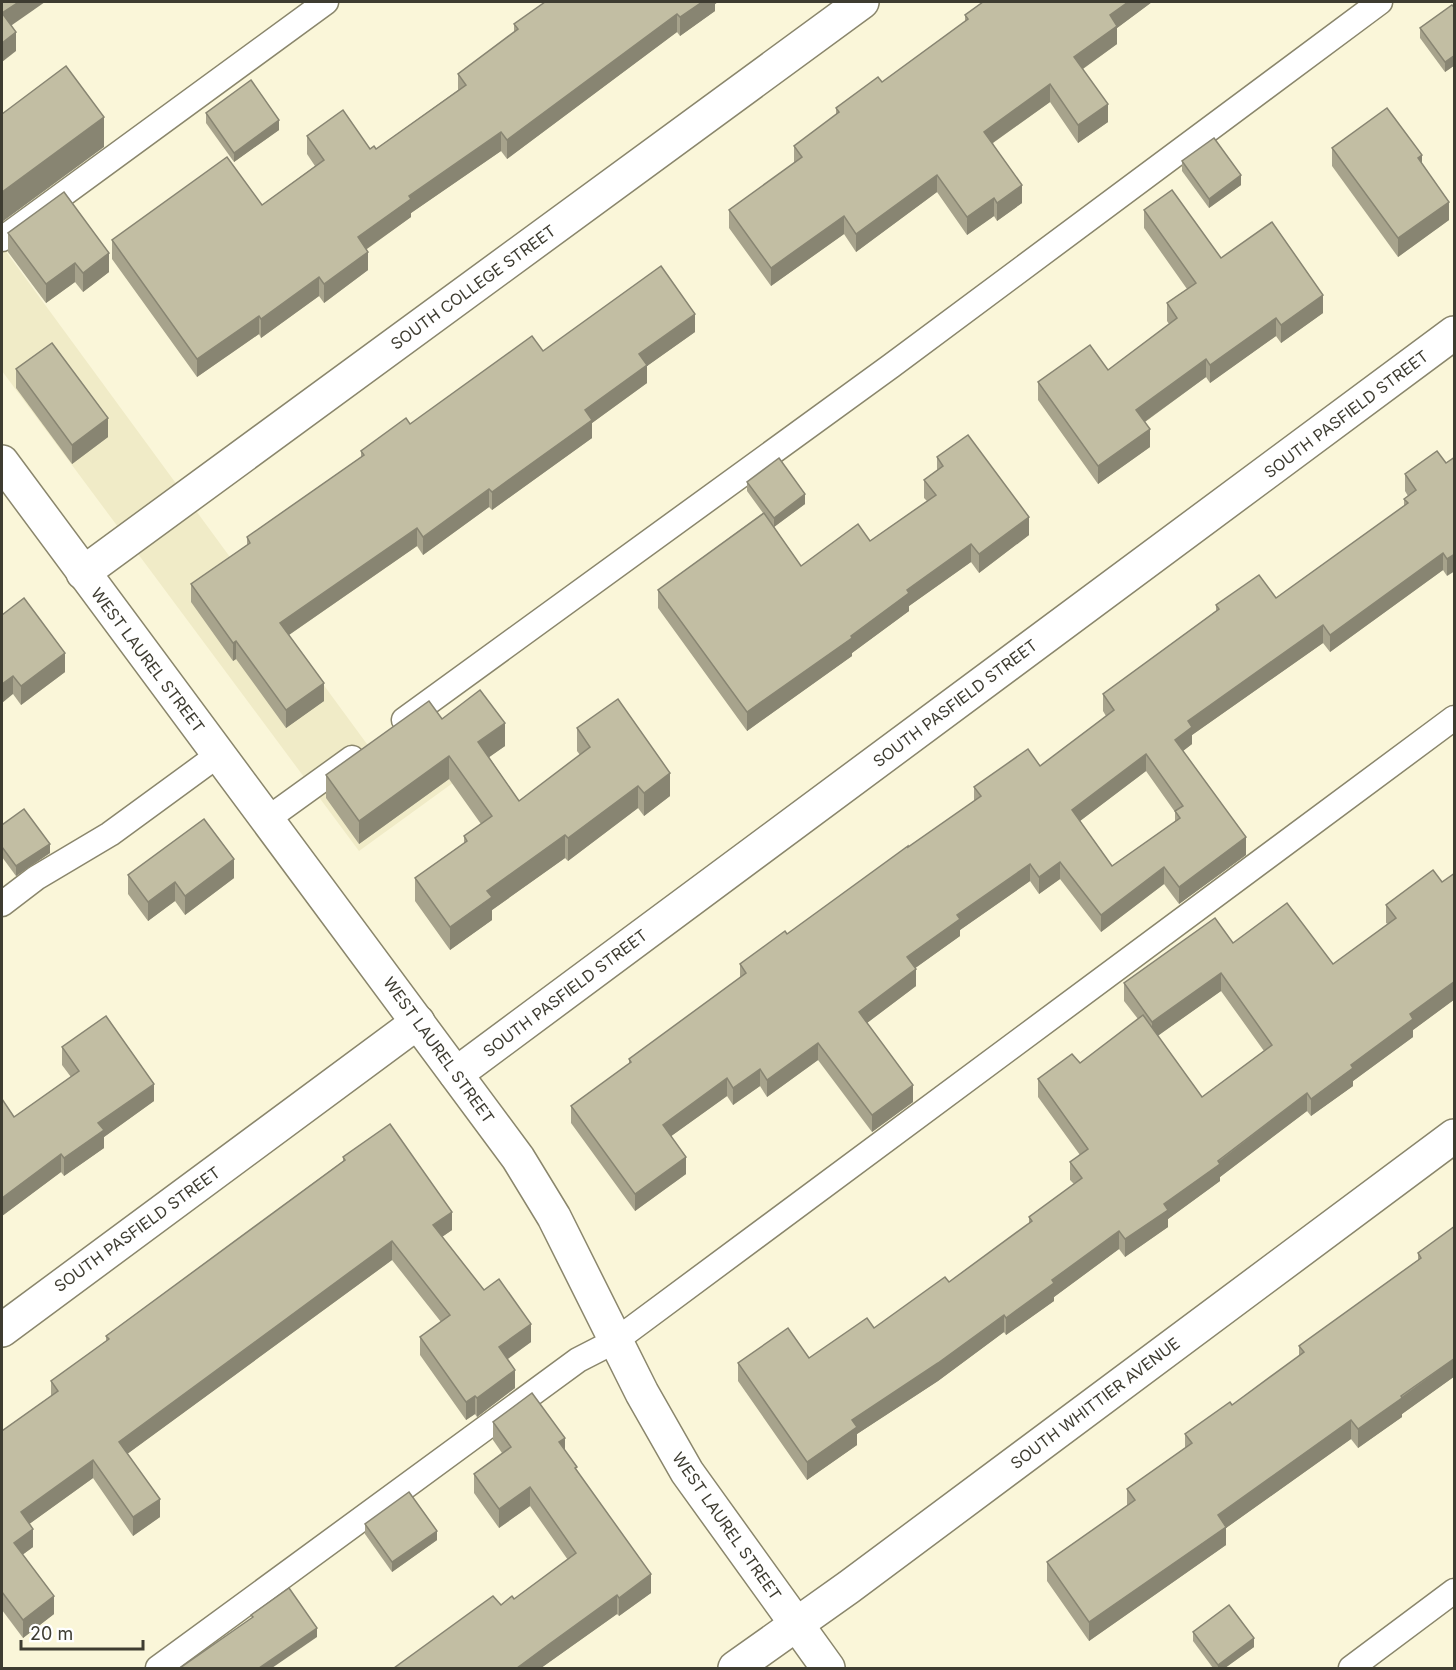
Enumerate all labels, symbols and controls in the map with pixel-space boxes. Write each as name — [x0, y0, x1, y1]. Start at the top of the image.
street label: SOUTH COLLEGE STREET — [387, 220, 559, 354]
street label: SOUTH PASFIELD STREET — [1260, 346, 1432, 482]
street label: WEST LAUREL STREET — [87, 584, 209, 736]
street label: SOUTH PASFIELD STREET — [869, 635, 1041, 771]
street label: SOUTH PASFIELD STREET — [479, 925, 651, 1061]
street label: WEST LAUREL STREET — [379, 973, 499, 1127]
street label: SOUTH PASFIELD STREET — [50, 1162, 224, 1296]
street label: SOUTH WHITTIER AVENUE — [1006, 1333, 1184, 1473]
street label: WEST LAUREL STREET — [668, 1448, 786, 1604]
scale bar — [21, 1613, 142, 1651]
text: 20 m — [30, 1623, 73, 1644]

